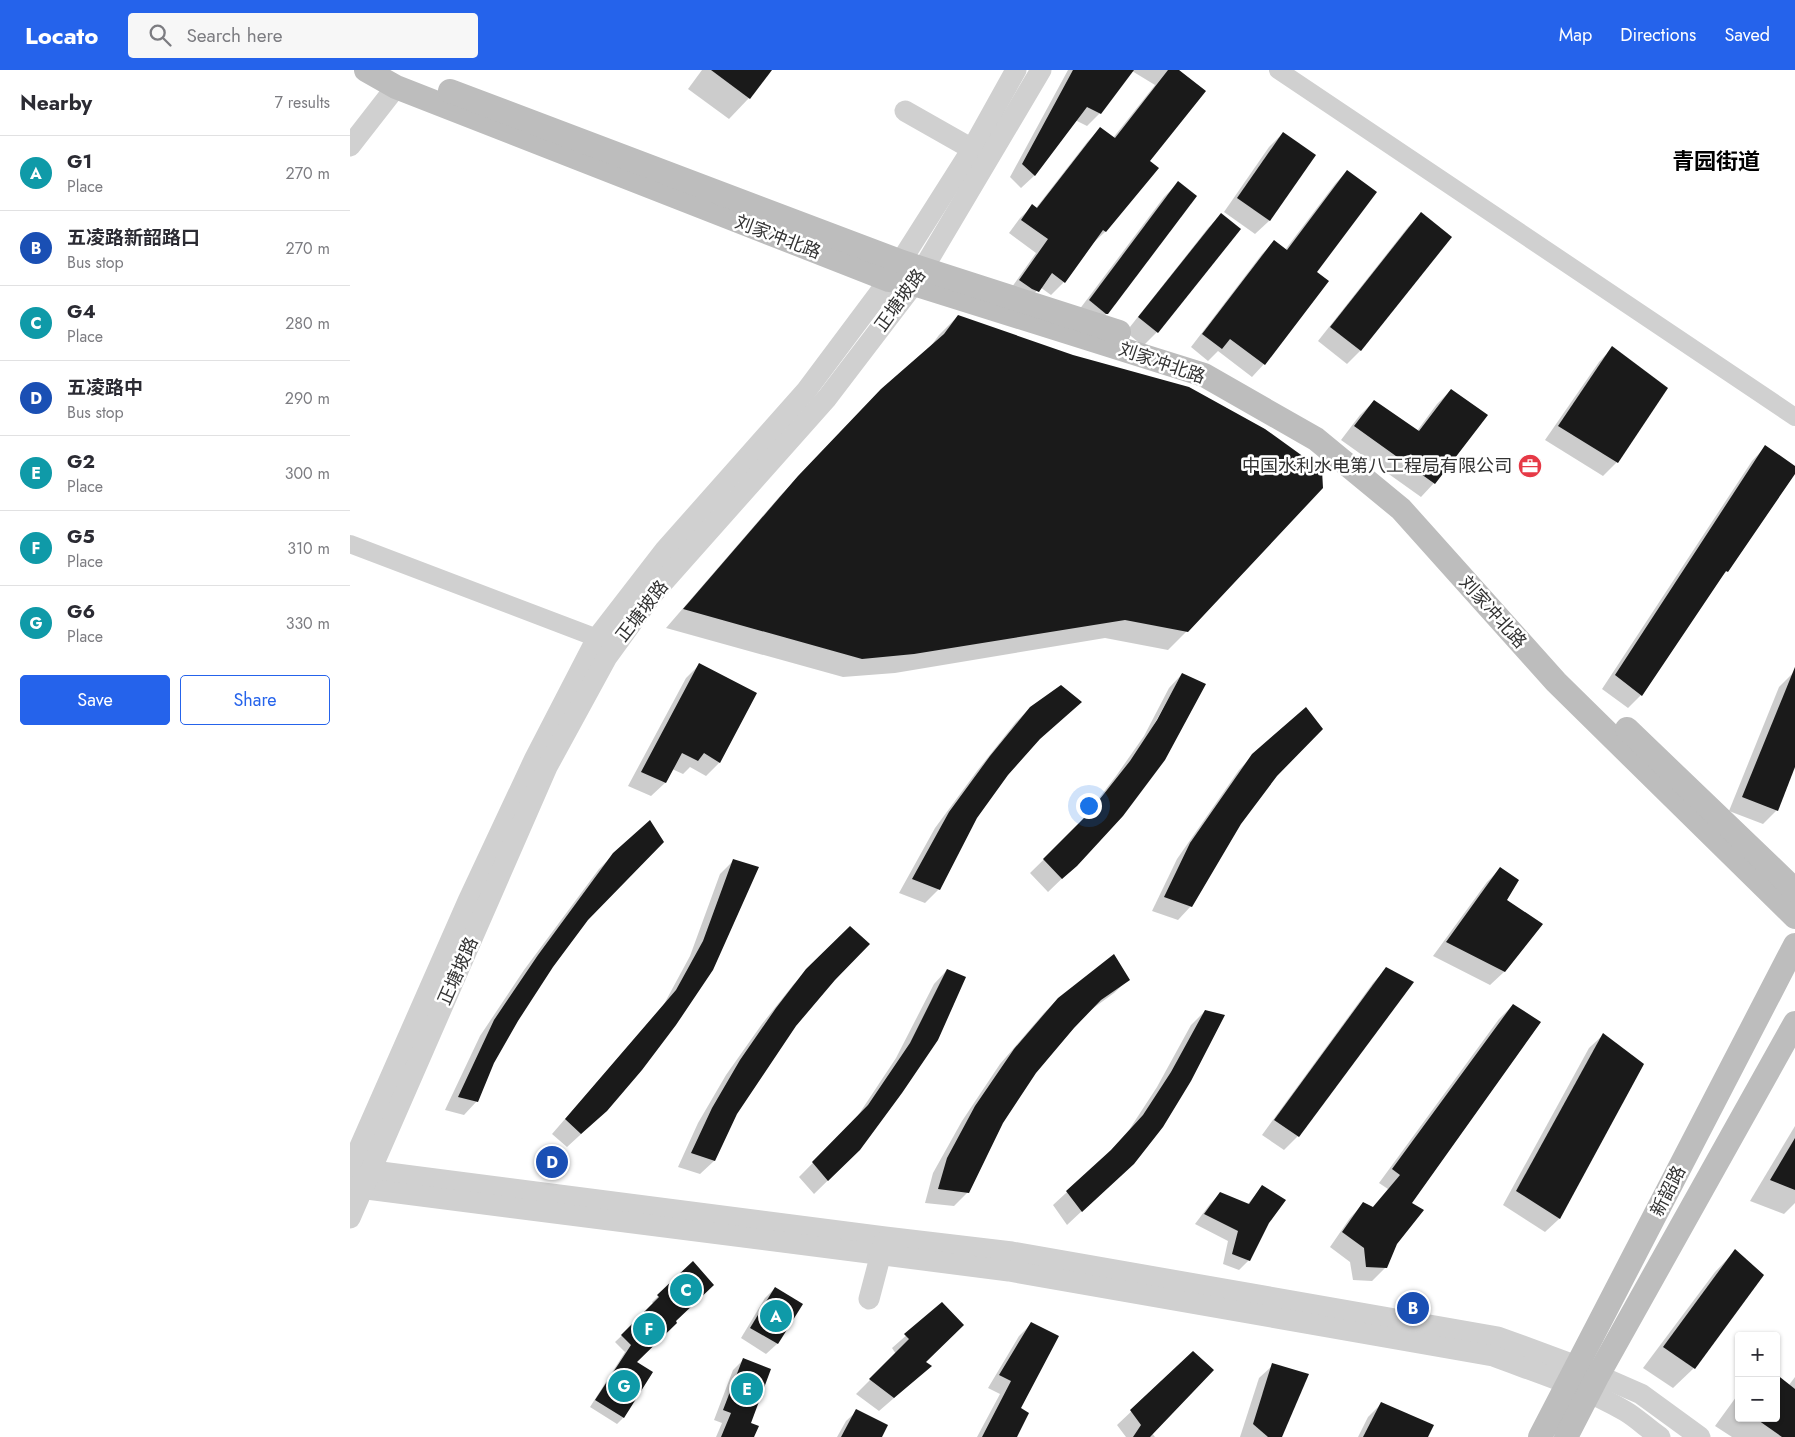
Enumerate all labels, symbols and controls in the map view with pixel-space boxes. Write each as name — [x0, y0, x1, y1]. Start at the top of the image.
search box — [128, 13, 478, 58]
text: Locato — [25, 18, 98, 53]
icon: search — [146, 21, 174, 49]
text: Search here — [186, 22, 283, 49]
text: Map — [1559, 22, 1592, 48]
text: Directions — [1620, 22, 1696, 48]
text: Saved — [1724, 22, 1770, 48]
text: Nearby — [20, 88, 92, 118]
text: 7 results — [274, 91, 330, 114]
district label: 青园街道 — [1672, 145, 1760, 177]
text: G1 — [67, 148, 92, 175]
text: A — [30, 162, 42, 185]
text: 270 m — [286, 162, 330, 185]
text: Place — [67, 175, 103, 198]
street label: 刘家冲北路 — [731, 209, 825, 265]
text: 五凌路新韶路口 — [67, 224, 200, 251]
text: B — [31, 237, 41, 260]
text: 270 m — [286, 237, 330, 260]
text: Bus stop — [67, 251, 124, 274]
street label: 正塘坡路 — [868, 263, 932, 337]
text: G4 — [67, 298, 96, 325]
text: C — [30, 312, 42, 335]
text: 280 m — [285, 312, 330, 335]
text: Place — [67, 325, 103, 348]
street label: 刘家冲北路 — [1115, 336, 1209, 390]
text: 五凌路中 — [67, 374, 143, 401]
text: D — [30, 387, 42, 410]
text: 290 m — [285, 387, 330, 410]
text: Bus stop — [67, 401, 124, 424]
text: G2 — [67, 448, 95, 475]
place label: 中国水利水电第八工程局有限公司 — [1242, 453, 1512, 479]
office icon: 中国水利水电第八工程局有限公司 — [1517, 453, 1543, 479]
text: E — [31, 462, 41, 485]
text: 300 m — [285, 462, 330, 485]
text: Place — [67, 475, 103, 498]
text: G5 — [67, 523, 95, 550]
text: F — [32, 537, 40, 560]
text: 310 m — [287, 537, 330, 560]
text: Place — [67, 550, 103, 573]
street label: 刘家冲北路 — [1453, 570, 1533, 654]
street label: 正塘坡路 — [610, 575, 674, 647]
text: G6 — [67, 598, 95, 625]
text: G — [29, 612, 43, 635]
text: 330 m — [286, 612, 330, 635]
text: Place — [67, 625, 103, 648]
button: Save — [20, 675, 170, 725]
button: Share — [180, 675, 330, 725]
your location — [1076, 793, 1102, 819]
street label: 正塘坡路 — [431, 933, 485, 1009]
pin: D — [536, 1143, 568, 1181]
street label: 新韶路 — [1644, 1161, 1692, 1221]
pin: C — [670, 1271, 702, 1309]
pin: B — [1397, 1289, 1429, 1327]
pin: A — [760, 1297, 792, 1335]
pin: F — [633, 1310, 665, 1348]
map controls — [1735, 1332, 1780, 1422]
button: + — [1735, 1332, 1780, 1377]
pin: G — [608, 1367, 640, 1405]
pin: E — [731, 1370, 763, 1408]
button: − — [1735, 1377, 1780, 1422]

